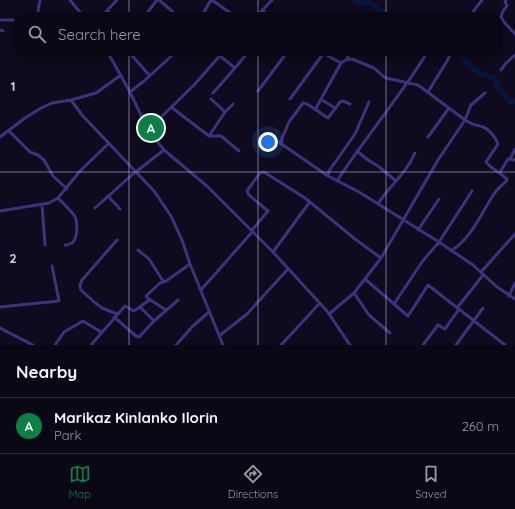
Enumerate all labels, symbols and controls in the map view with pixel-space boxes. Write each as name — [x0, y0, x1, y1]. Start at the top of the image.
search box — [12, 12, 503, 56]
icon: search — [26, 23, 48, 45]
text: Search here — [58, 25, 141, 44]
text: 1 — [10, 78, 16, 94]
pin: A — [138, 113, 164, 143]
your location — [258, 132, 278, 152]
text: 2 — [9, 250, 17, 266]
text: Nearby — [16, 361, 77, 382]
text: Marikaz Kinlanko Ilorin — [54, 408, 218, 427]
text: A — [25, 418, 33, 434]
text: 260 m — [462, 418, 499, 434]
text: Park — [54, 427, 82, 443]
tab: Map — [68, 463, 91, 501]
tab: Directions — [228, 463, 278, 501]
tab: Saved — [415, 463, 447, 501]

